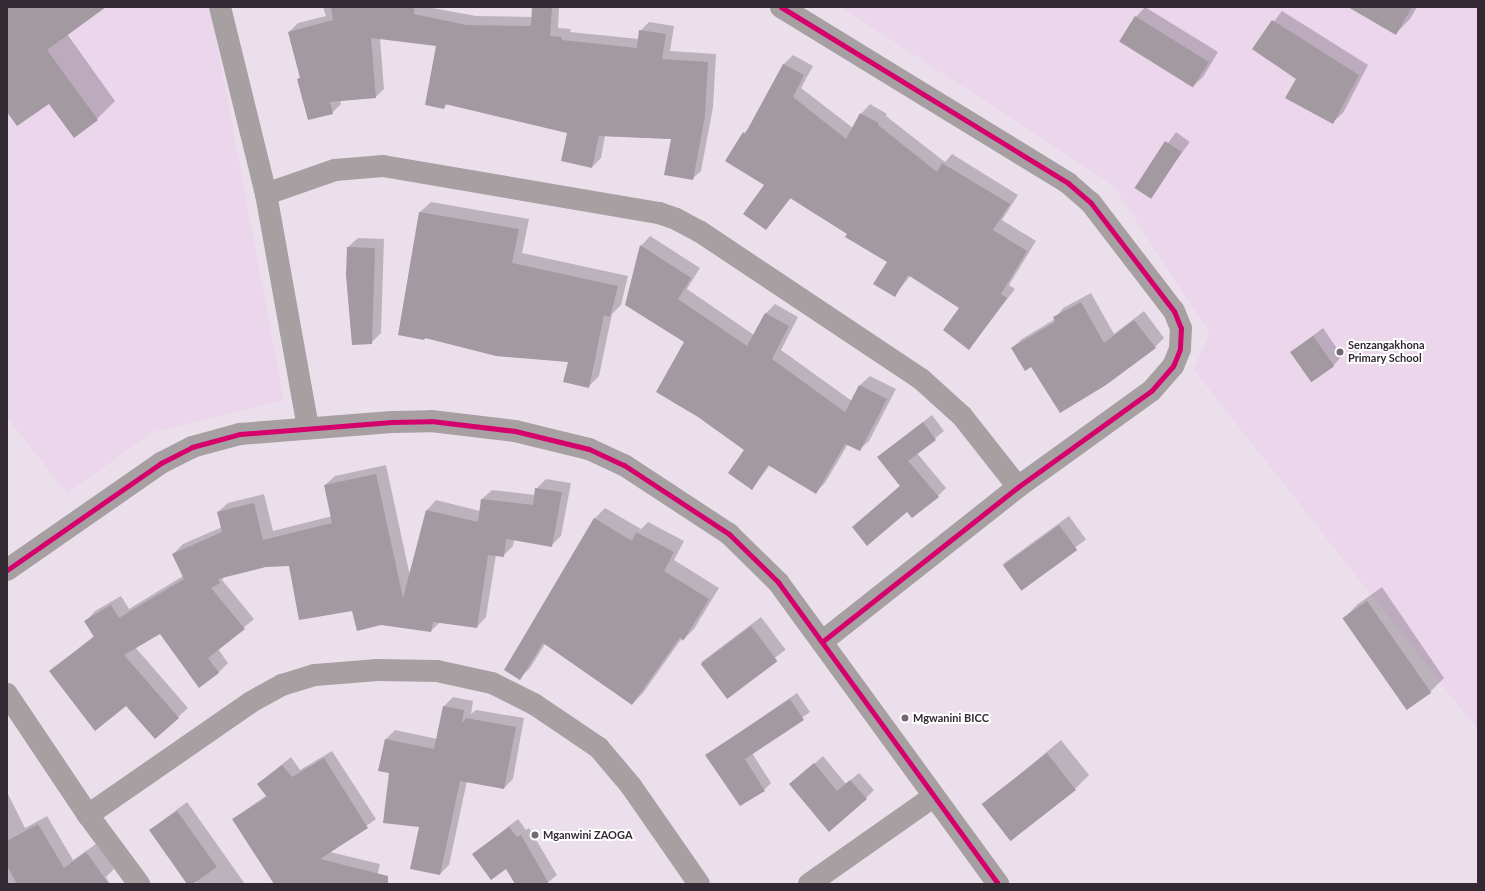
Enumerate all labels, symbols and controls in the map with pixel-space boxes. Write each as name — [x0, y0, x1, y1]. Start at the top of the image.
place label: Senzangakhona Primary School — [1348, 339, 1425, 365]
marker: Senzangakhona Primary School — [1335, 347, 1345, 357]
place label: Mgwanini BICC — [913, 711, 989, 725]
marker: Mgwanini BICC — [900, 713, 910, 723]
place label: Mganwini ZAOGA — [543, 828, 633, 842]
marker: Mganwini ZAOGA — [530, 830, 540, 840]

